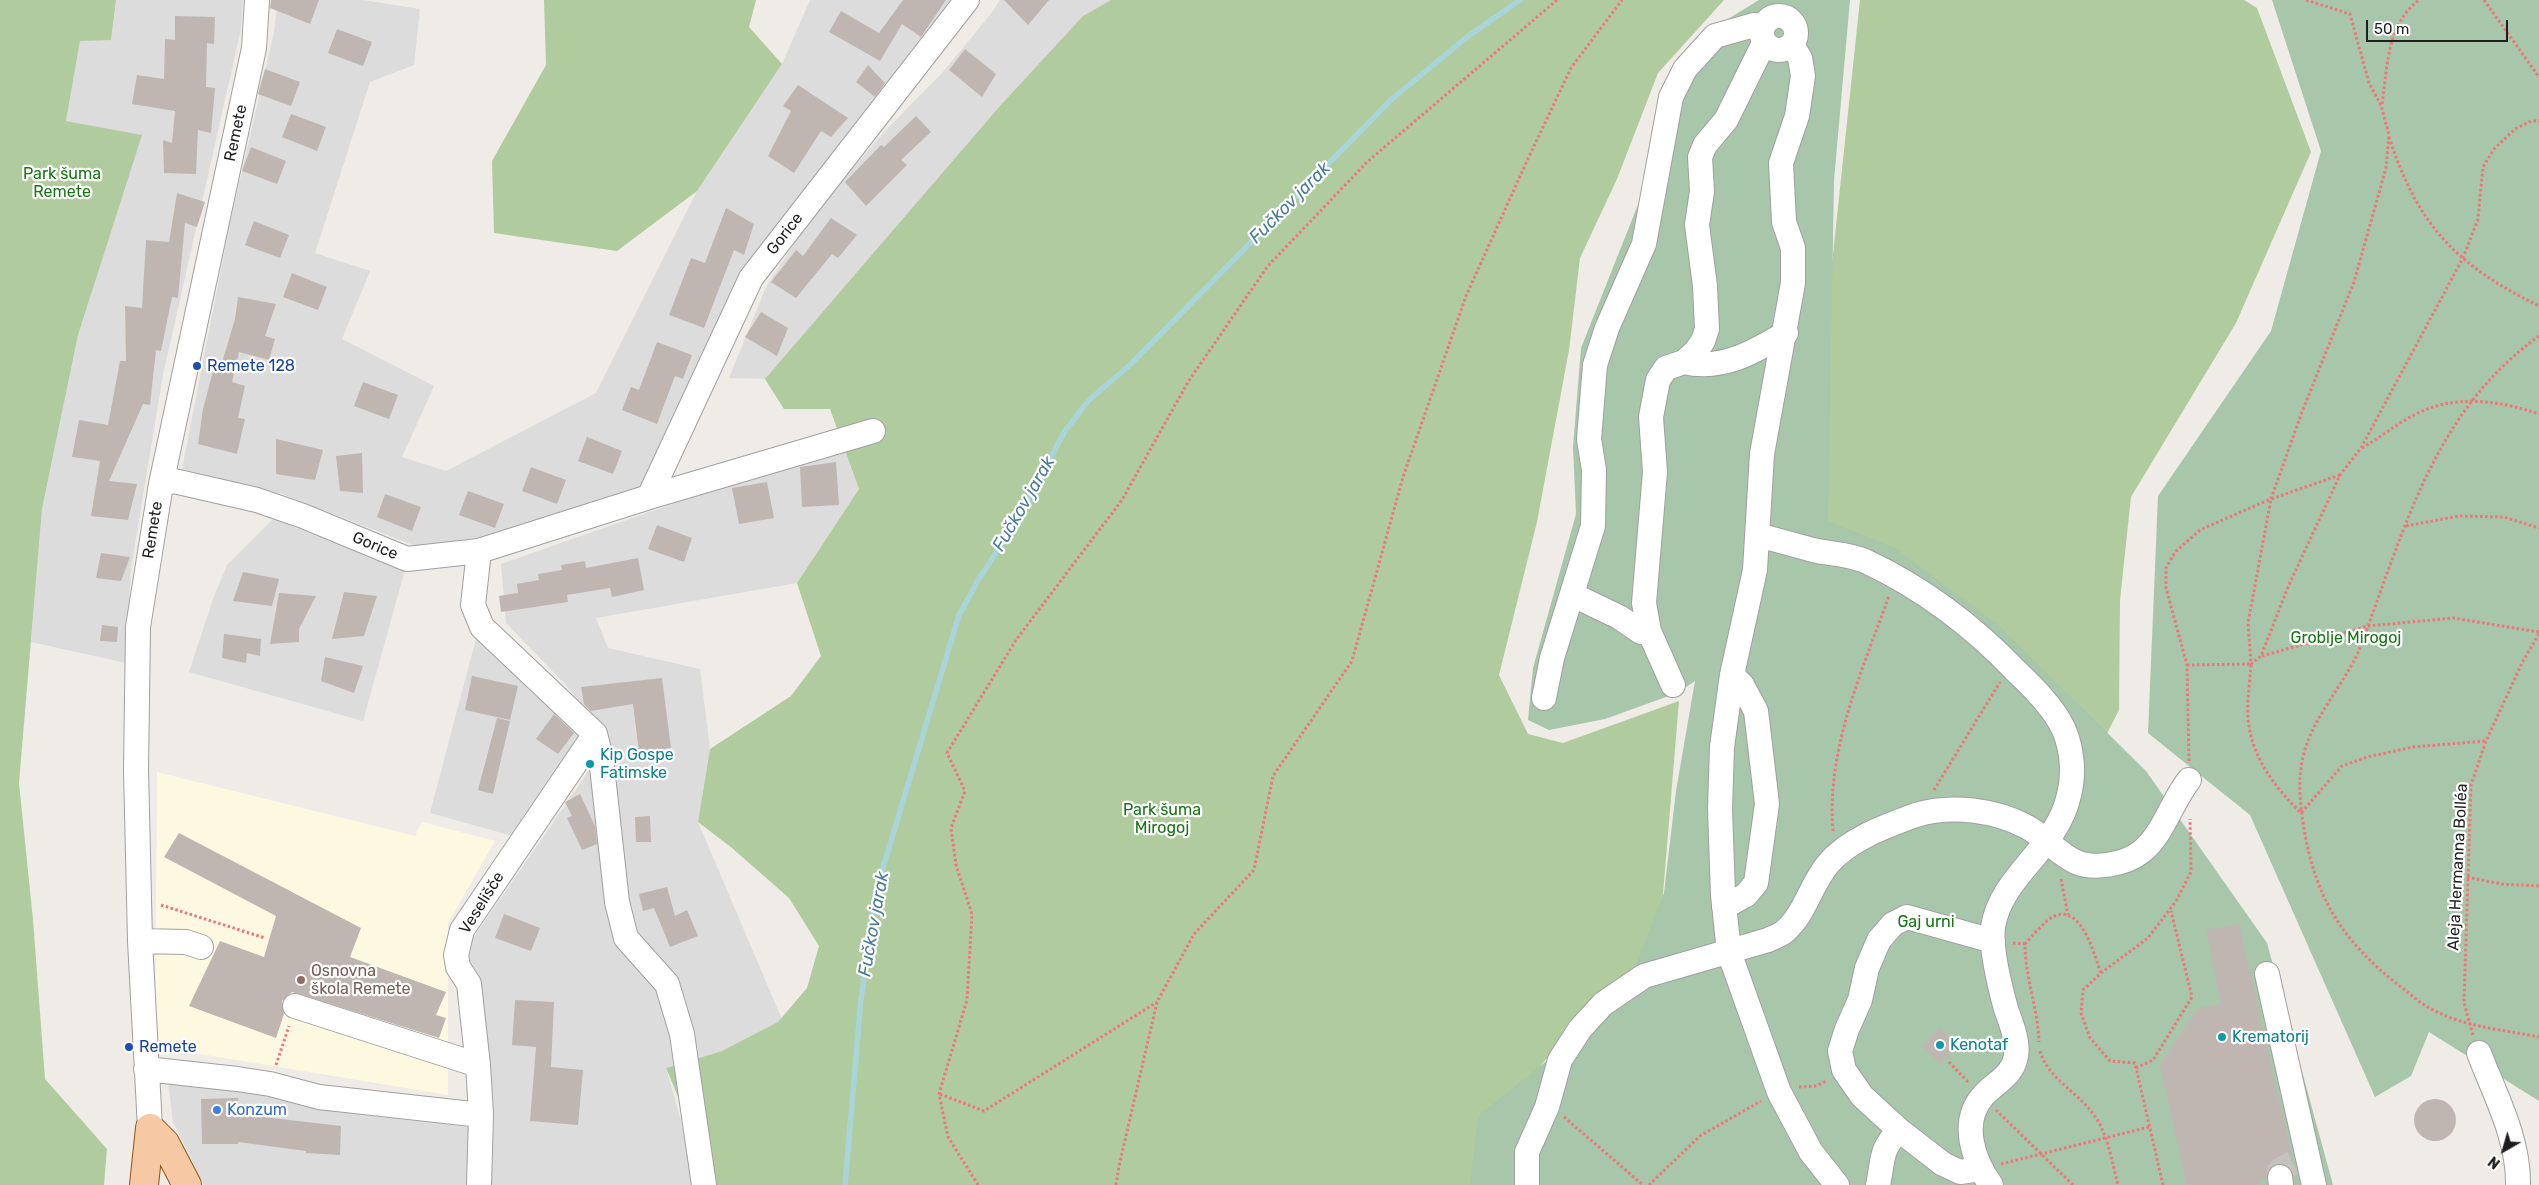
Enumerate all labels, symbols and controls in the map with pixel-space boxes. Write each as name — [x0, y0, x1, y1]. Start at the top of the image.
scale bar — [2369, 10, 2512, 42]
text: 50 m — [2374, 20, 2409, 38]
street label: Remete — [221, 103, 251, 163]
water label: Fučkov jarak — [1245, 158, 1335, 248]
park label: Park šuma Remete — [23, 164, 101, 202]
street label: Gorice — [763, 209, 807, 259]
place label: Remete 128 — [207, 356, 295, 376]
marker: Remete 128 — [191, 360, 203, 372]
water label: Fučkov jarak — [988, 453, 1060, 555]
street label: Remete — [139, 500, 167, 560]
street label: Gorice — [349, 528, 401, 564]
park label: Groblje Mirogoj — [2291, 628, 2401, 648]
place label: Kip Gospe Fatimske — [600, 745, 674, 783]
marker: Kip Gospe Fatimske — [584, 758, 596, 770]
street label: Aleja Hermanna Bolléa — [2444, 783, 2472, 951]
park label: Park šuma Mirogoj — [1123, 800, 1201, 838]
street label: Veselišče — [455, 868, 509, 938]
water label: Fučkov jarak — [854, 870, 894, 978]
park label: Gaj urni — [1897, 912, 1955, 932]
place label: Osnovna škola Remete — [311, 961, 411, 999]
marker: Osnovna škola Remete — [295, 974, 307, 986]
place label: Krematorij — [2232, 1027, 2309, 1047]
marker: Krematorij — [2216, 1031, 2228, 1043]
place label: Kenotaf — [1950, 1035, 2008, 1055]
place label: Remete — [139, 1037, 197, 1057]
marker: Kenotaf — [1934, 1039, 1946, 1051]
marker: Remete — [123, 1041, 135, 1053]
place label: Konzum — [227, 1100, 287, 1120]
marker: Konzum — [211, 1104, 223, 1116]
north arrow — [2479, 1125, 2529, 1175]
text: N — [2485, 1152, 2504, 1172]

